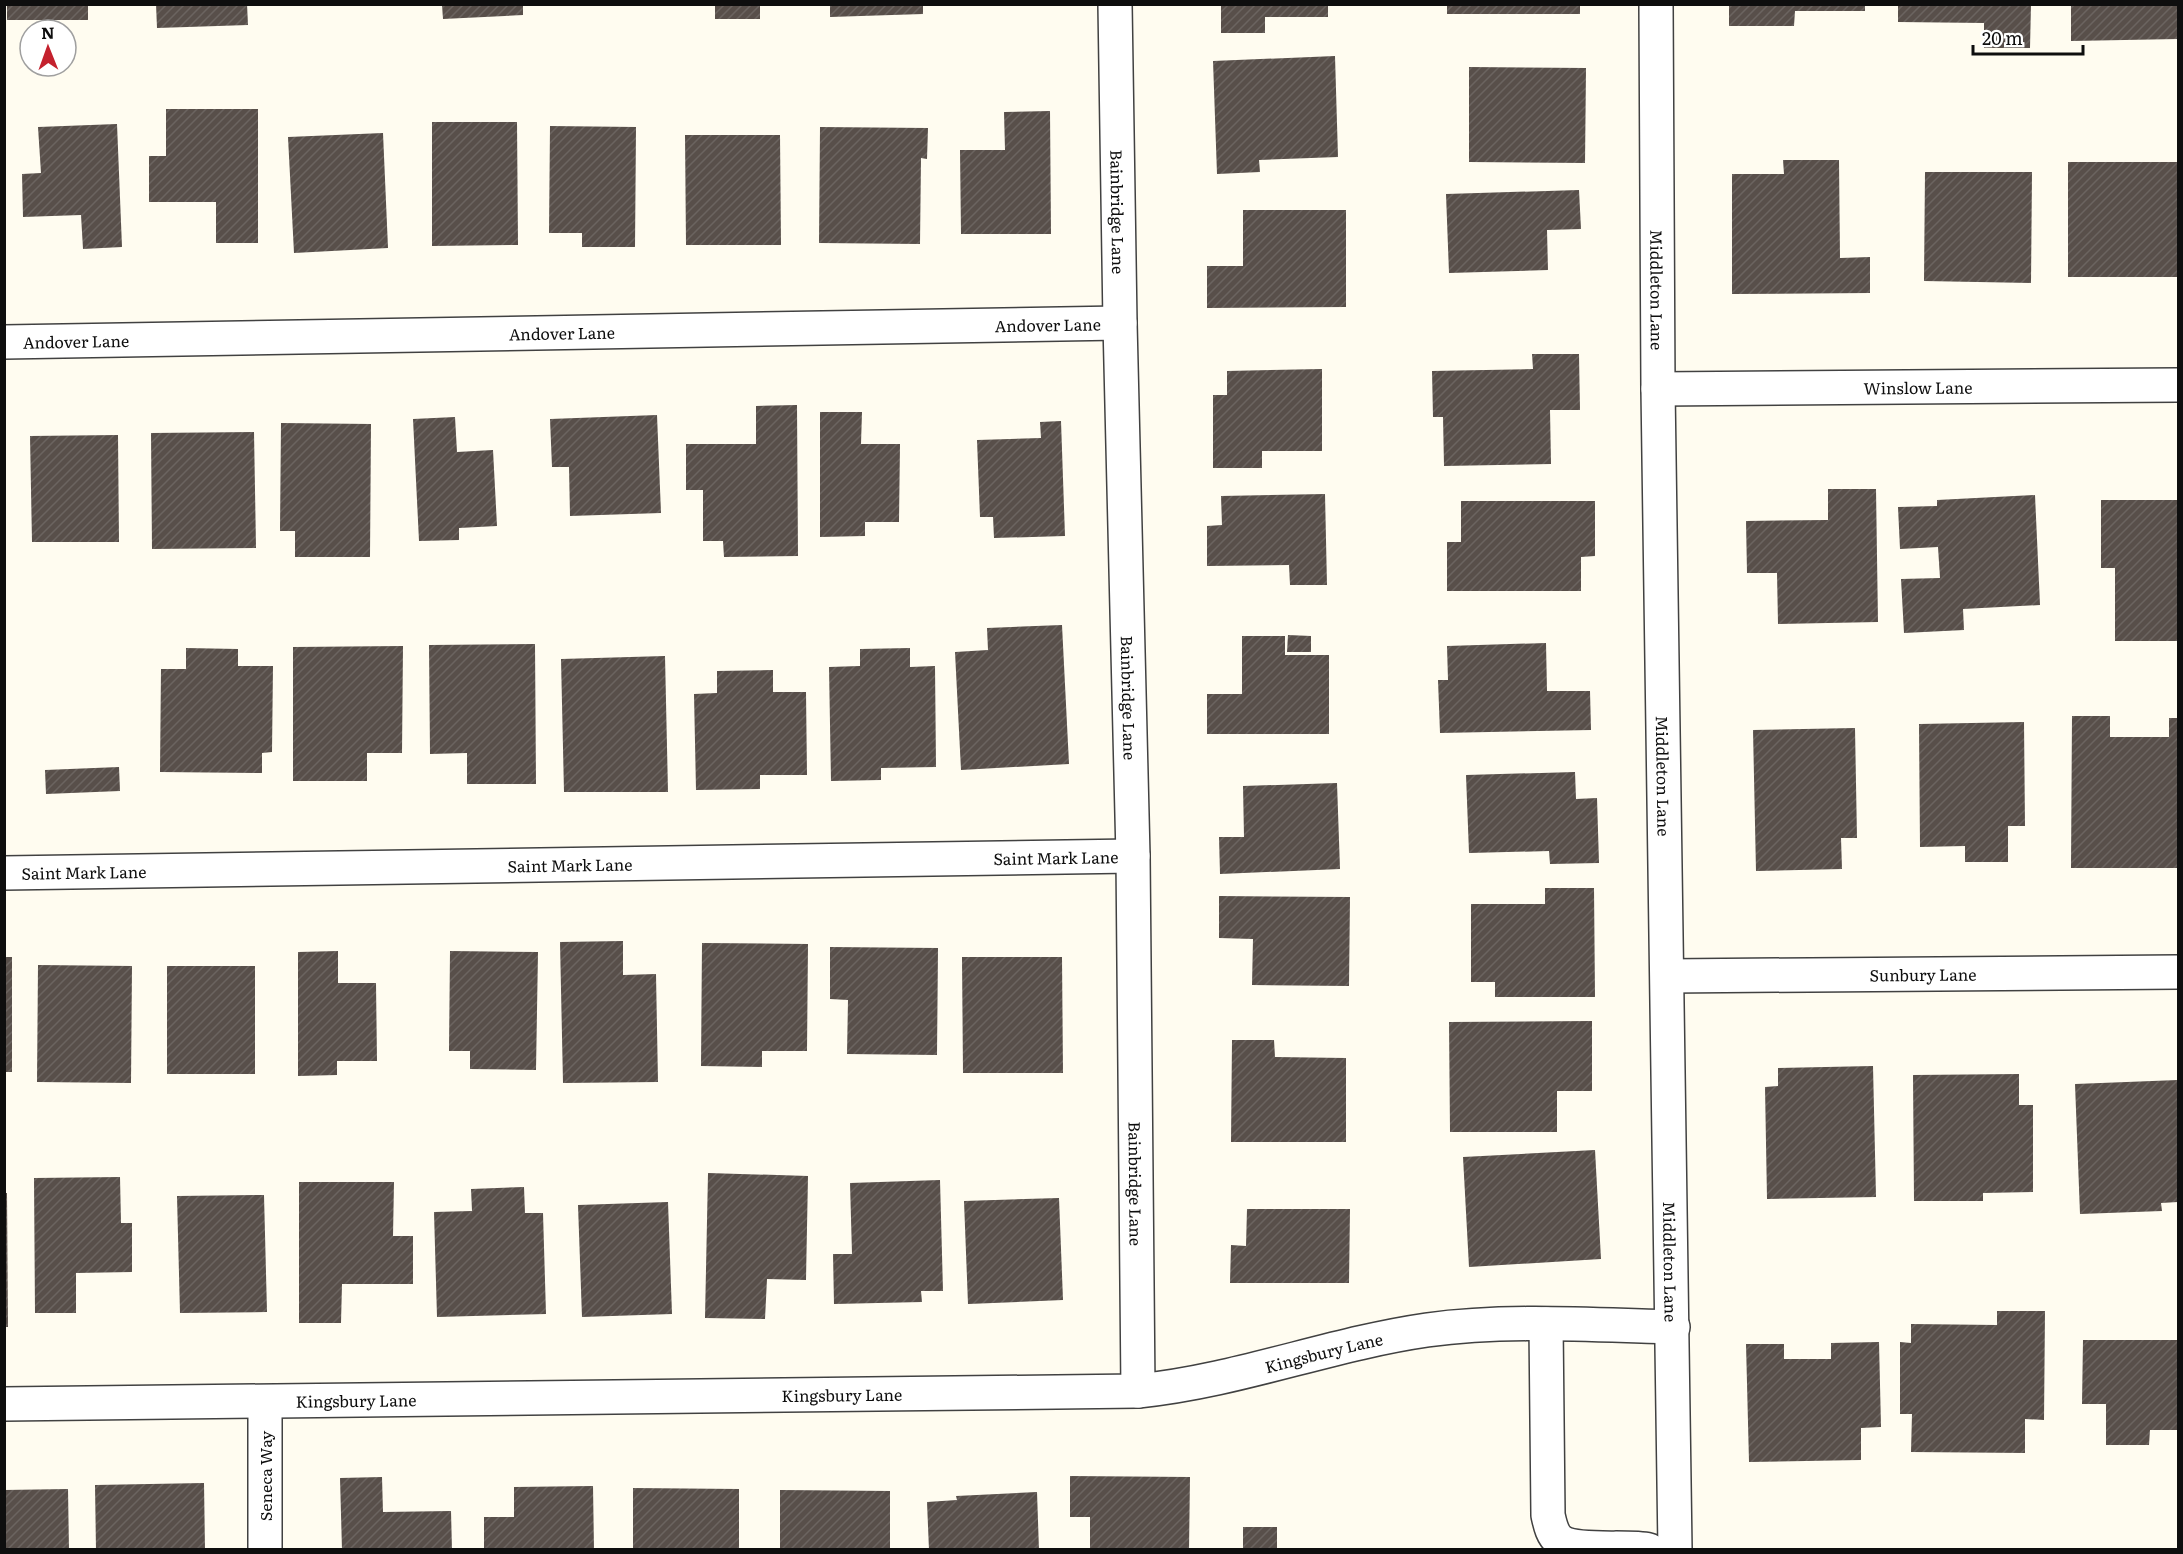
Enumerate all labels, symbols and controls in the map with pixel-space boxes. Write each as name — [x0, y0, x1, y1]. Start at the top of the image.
north arrow — [18, 18, 78, 78]
scale bar — [1973, 18, 2082, 56]
text: N — [41, 20, 55, 44]
text: 20 m — [1982, 24, 2023, 51]
street label: Bainbridge Lane — [1105, 150, 1131, 274]
street label: Middleton Lane — [1645, 230, 1670, 350]
street label: Andover Lane — [995, 311, 1101, 337]
street label: Andover Lane — [509, 320, 615, 345]
street label: Andover Lane — [23, 328, 129, 354]
street label: Winslow Lane — [1863, 375, 1973, 399]
street label: Bainbridge Lane — [1116, 635, 1143, 760]
street label: Middleton Lane — [1651, 715, 1677, 837]
street label: Saint Mark Lane — [993, 844, 1119, 870]
street label: Saint Mark Lane — [507, 852, 633, 877]
street label: Saint Mark Lane — [21, 859, 147, 885]
street label: Sunbury Lane — [1869, 962, 1977, 986]
street label: Bainbridge Lane — [1123, 1121, 1149, 1246]
street label: Middleton Lane — [1658, 1201, 1684, 1322]
street label: Kingsbury Lane — [1262, 1326, 1385, 1378]
street label: Kingsbury Lane — [781, 1382, 902, 1407]
street label: Kingsbury Lane — [295, 1387, 417, 1413]
street label: Seneca Way — [253, 1430, 277, 1521]

